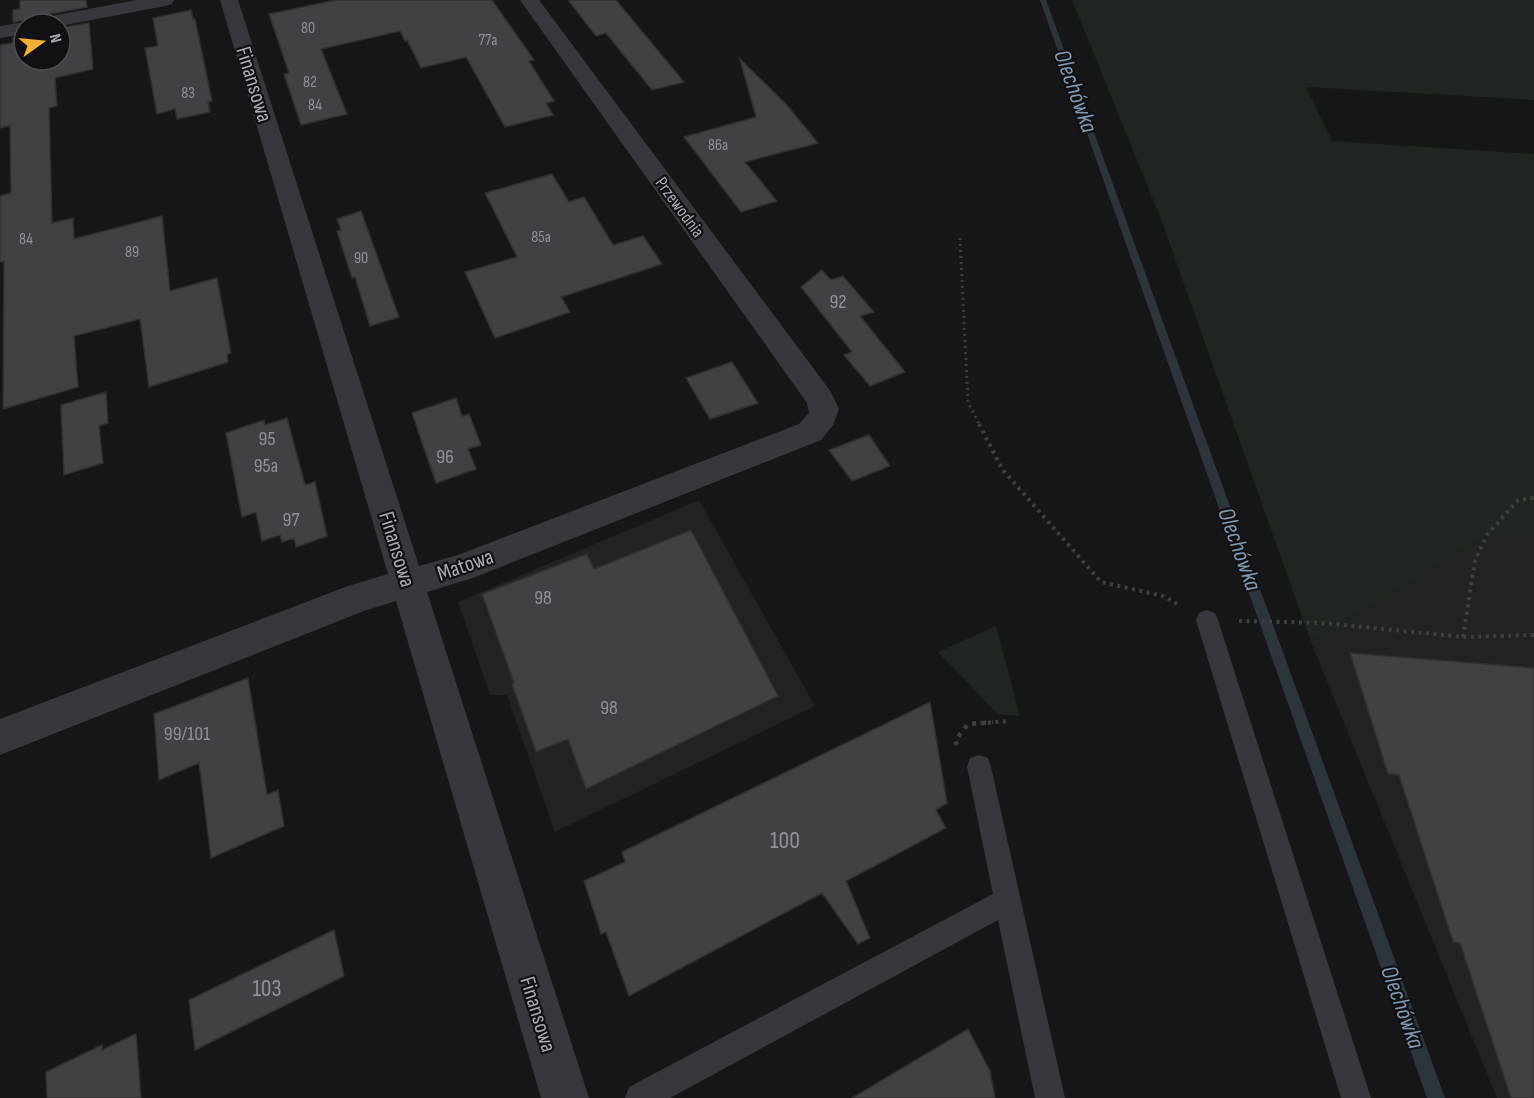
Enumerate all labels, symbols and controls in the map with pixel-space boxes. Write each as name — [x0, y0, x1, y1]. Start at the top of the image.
north arrow — [12, 12, 72, 72]
house number: 80 — [301, 19, 315, 38]
house number: 77a — [479, 31, 497, 50]
text: N — [45, 32, 65, 45]
street label: Finansowa — [229, 43, 278, 125]
water label: Olechówka — [1047, 46, 1104, 137]
house number: 82 — [303, 73, 317, 92]
house number: 83 — [181, 84, 195, 103]
house number: 84 — [308, 96, 322, 115]
house number: 86a — [708, 136, 728, 155]
street label: Przewodnia — [651, 173, 708, 241]
house number: 85a — [531, 228, 551, 247]
house number: 84 — [19, 230, 33, 249]
house number: 89 — [125, 243, 139, 262]
house number: 90 — [354, 249, 368, 268]
house number: 92 — [829, 290, 847, 314]
house number: 95 — [259, 427, 275, 451]
house number: 96 — [436, 445, 454, 469]
house number: 95a — [254, 454, 278, 478]
water label: Olechówka — [1211, 504, 1268, 595]
house number: 97 — [283, 508, 299, 532]
street label: Finansowa — [372, 508, 421, 590]
street label: Matowa — [434, 543, 497, 588]
house number: 98 — [534, 586, 552, 610]
house number: 98 — [600, 696, 618, 720]
house number: 99/101 — [164, 722, 210, 746]
house number: 100 — [770, 826, 800, 855]
water label: Olechówka — [1374, 962, 1431, 1053]
street label: Finansowa — [513, 973, 562, 1055]
house number: 103 — [252, 974, 282, 1003]

